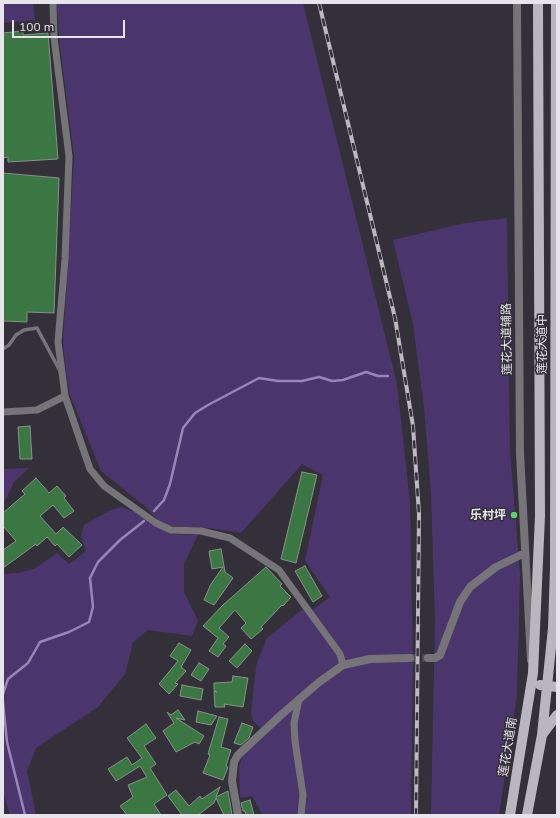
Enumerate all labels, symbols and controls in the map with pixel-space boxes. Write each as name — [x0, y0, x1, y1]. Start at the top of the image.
scale bar — [14, 12, 127, 38]
text: 100 m — [19, 19, 54, 34]
street label: 莲花大道辅路 — [499, 303, 515, 375]
street label: 莲花大道中 — [535, 314, 549, 374]
place label: 乐村坪 — [470, 508, 506, 522]
marker: 乐村坪 — [509, 510, 519, 520]
street label: 莲花大道南 — [496, 716, 520, 778]

